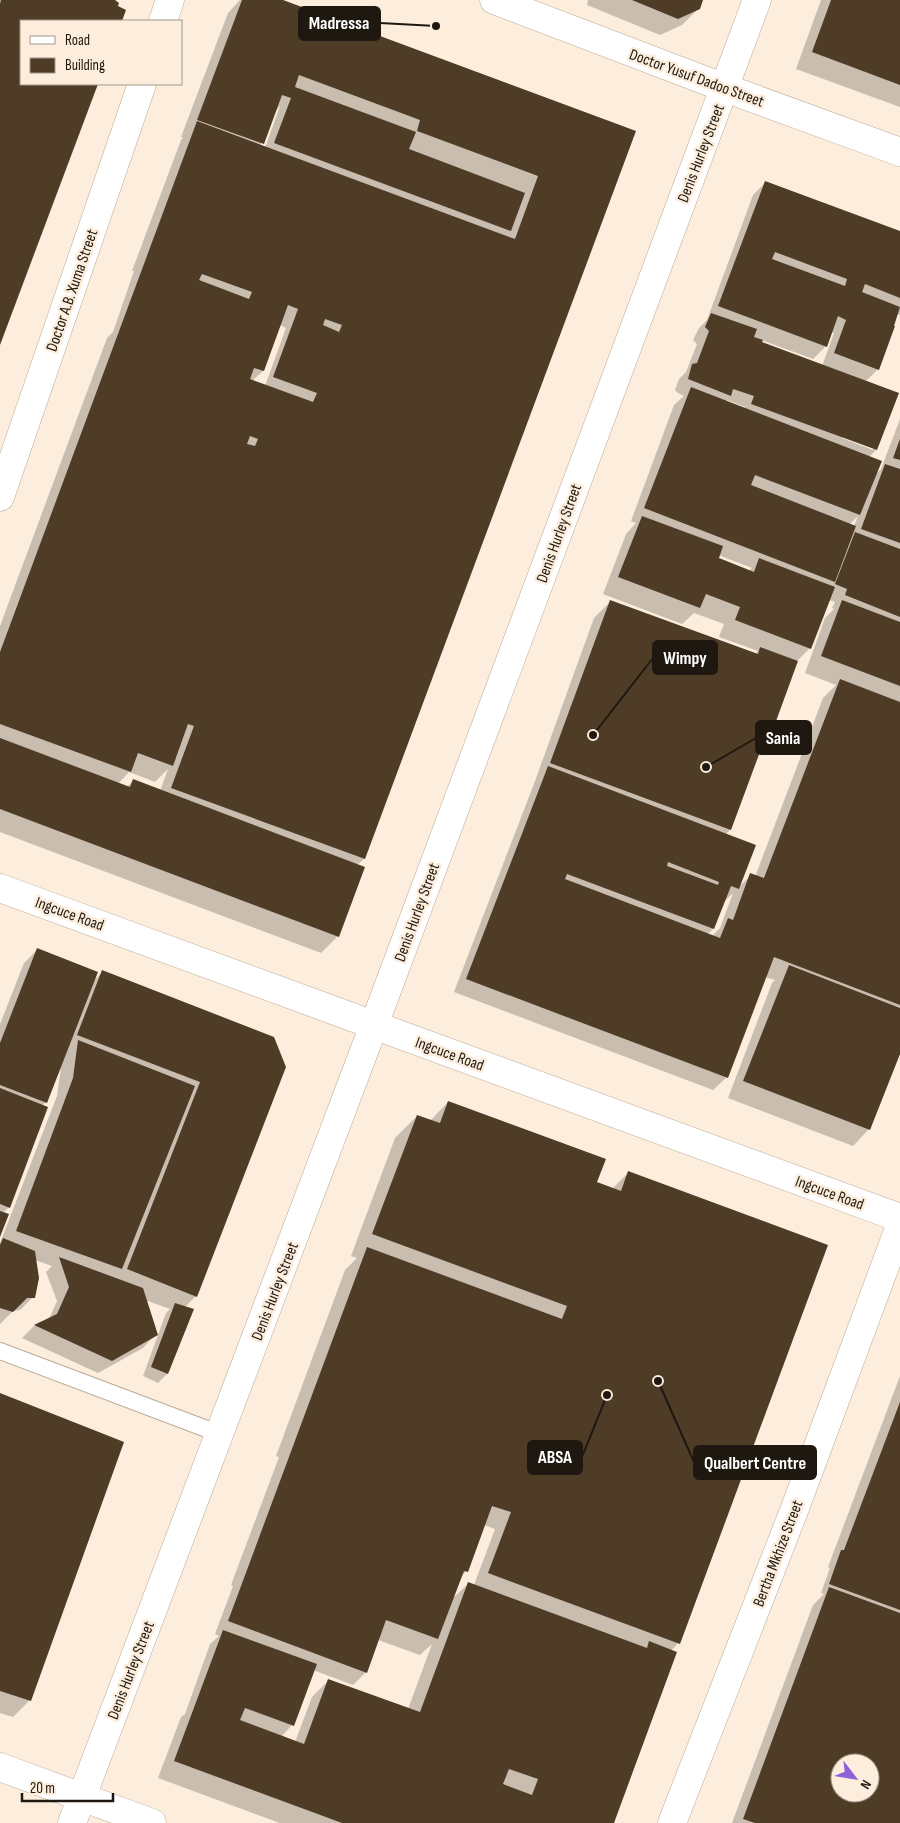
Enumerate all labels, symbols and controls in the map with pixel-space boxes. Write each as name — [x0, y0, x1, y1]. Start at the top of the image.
callout: Madressa — [299, 7, 380, 40]
text: Madressa — [309, 13, 369, 34]
legend — [20, 20, 182, 85]
text: Road — [65, 31, 90, 50]
street label: Doctor Yusuf Dadoo Street — [627, 45, 766, 112]
text: Building — [65, 56, 105, 75]
street label: Denis Hurley Street — [674, 102, 729, 205]
street label: Doctor A.B. Xuma Street — [43, 227, 102, 354]
street label: Denis Hurley Street — [533, 481, 586, 585]
callout: Wimpy — [653, 641, 717, 674]
text: Wimpy — [663, 648, 707, 669]
callout: Sania — [756, 721, 811, 754]
text: Sania — [766, 728, 800, 749]
street label: Denis Hurley Street — [391, 860, 444, 964]
street label: Ingcuce Road — [33, 893, 106, 936]
street label: Ingcuce Road — [413, 1033, 486, 1076]
street label: Ingcuce Road — [793, 1172, 866, 1215]
street label: Denis Hurley Street — [248, 1240, 303, 1343]
callout: ABSA — [528, 1441, 582, 1474]
callout: Qualbert Centre — [694, 1446, 816, 1479]
text: ABSA — [537, 1447, 572, 1468]
text: Qualbert Centre — [704, 1453, 806, 1474]
street label: Bertha Mkhize Street — [749, 1498, 807, 1609]
street label: Denis Hurley Street — [104, 1619, 159, 1722]
north arrow — [830, 1753, 880, 1803]
scale bar — [22, 1770, 114, 1802]
text: N — [857, 1777, 875, 1792]
text: 20 m — [30, 1779, 55, 1798]

